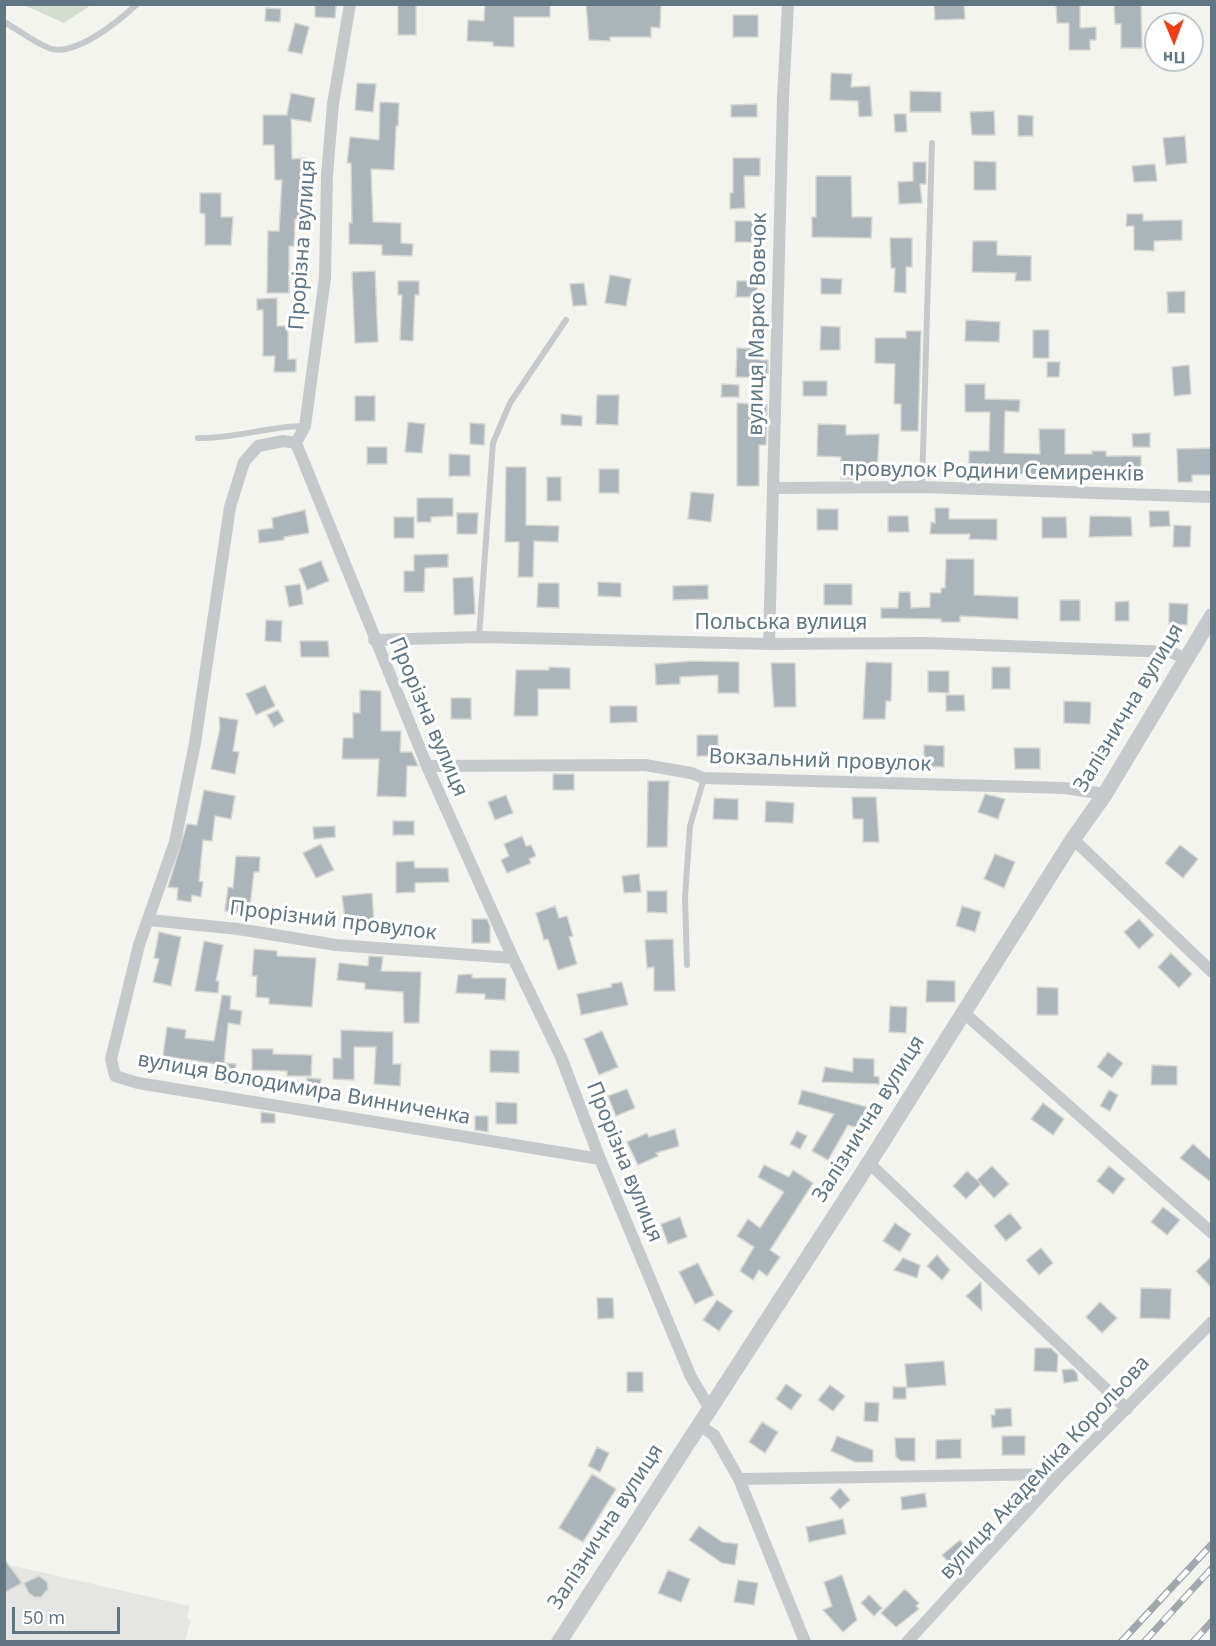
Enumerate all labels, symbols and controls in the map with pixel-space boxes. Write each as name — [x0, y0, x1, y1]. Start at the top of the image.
north arrow — [1144, 12, 1204, 72]
text: Пн — [1163, 47, 1186, 69]
street label: Прорізна вулиця — [284, 159, 322, 331]
street label: вулиця Марко Вовчок — [743, 212, 773, 436]
street label: провулок Родини Семиренків — [842, 457, 1144, 487]
street label: Польська вулиця — [695, 610, 867, 636]
street label: Залізнична вулиця — [1069, 619, 1189, 797]
street label: Прорізна вулиця — [383, 634, 473, 800]
street label: Вокзальний провулок — [708, 745, 932, 777]
street label: Прорізний провулок — [228, 896, 438, 946]
street label: Залізнична вулиця — [808, 1031, 930, 1207]
street label: вулиця Володимира Винниченка — [136, 1047, 472, 1131]
street label: Прорізна вулиця — [580, 1078, 668, 1246]
street label: вулиця Академіка Корольова — [935, 1351, 1155, 1585]
street label: Залізнична вулиця — [543, 1440, 669, 1614]
scale bar — [15, 1595, 123, 1633]
text: 50 m — [23, 1605, 65, 1629]

